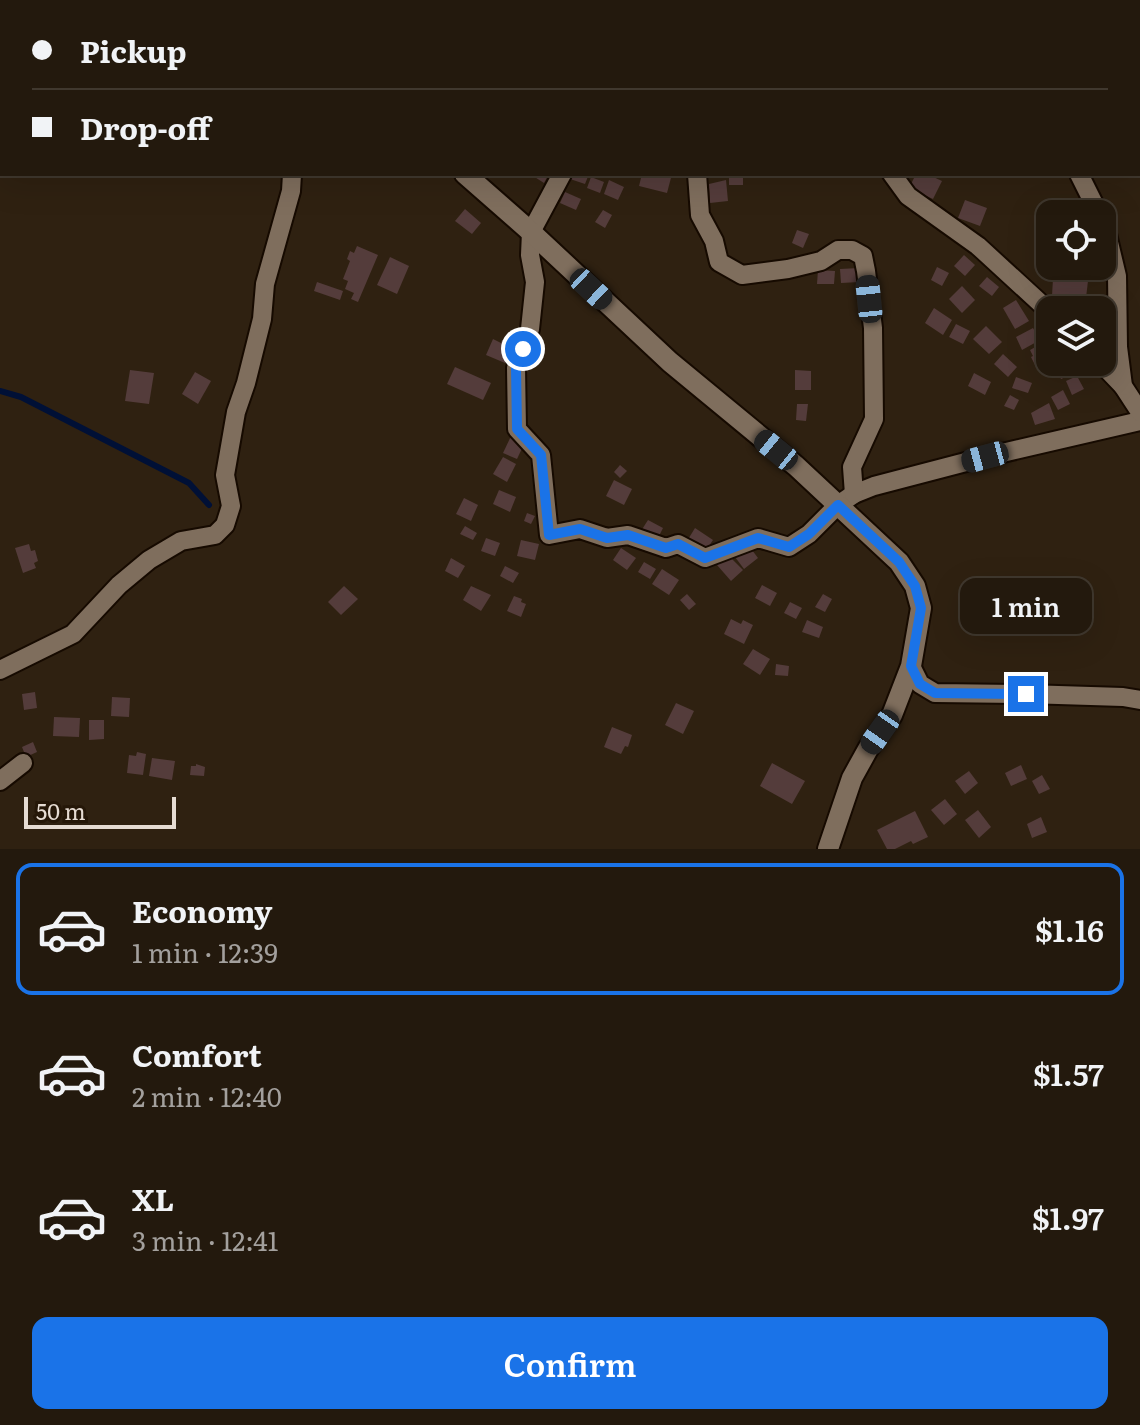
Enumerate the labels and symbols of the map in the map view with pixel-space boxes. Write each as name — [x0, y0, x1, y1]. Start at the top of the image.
car — [565, 264, 617, 314]
car — [855, 274, 883, 324]
route start — [505, 331, 541, 367]
car — [750, 426, 802, 474]
car — [959, 439, 1011, 475]
callout: 1 min — [960, 578, 1092, 634]
route end — [1008, 676, 1044, 712]
car — [856, 705, 904, 759]
scale bar — [24, 793, 176, 829]

